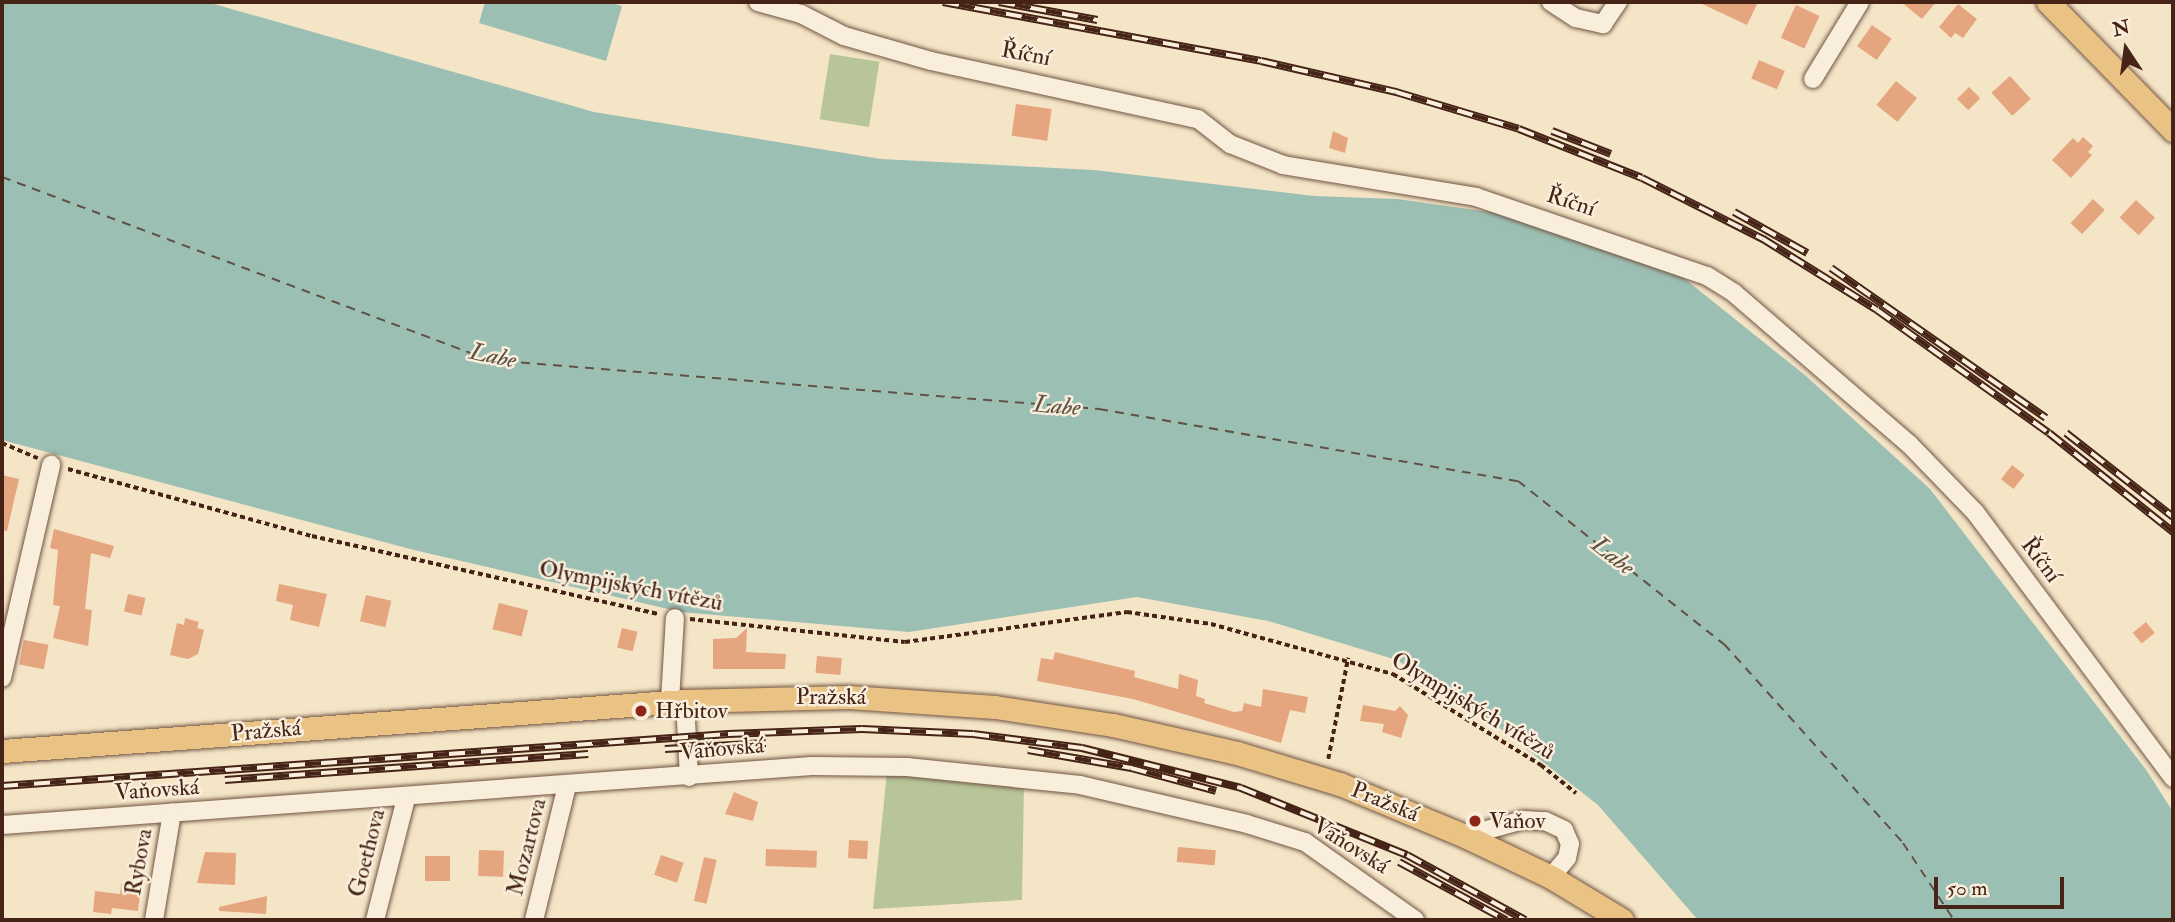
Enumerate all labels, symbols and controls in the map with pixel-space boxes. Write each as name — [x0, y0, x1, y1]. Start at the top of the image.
north arrow — [2091, 14, 2161, 84]
text: N — [2110, 15, 2132, 42]
street label: Říční — [999, 36, 1053, 72]
street label: Říční — [1543, 181, 1599, 223]
water label: Labe — [467, 337, 519, 375]
water label: Labe — [1032, 390, 1082, 422]
water label: Labe — [1586, 530, 1640, 582]
street label: Říční — [2015, 532, 2067, 588]
street label: Olympijských vítězů — [537, 555, 725, 617]
street label: Olympijských vítězů — [1386, 646, 1560, 766]
street label: Pražská — [796, 683, 866, 711]
place label: Hřbitov — [655, 697, 728, 725]
marker: Hřbitov — [633, 703, 649, 719]
street label: Pražská — [230, 714, 302, 748]
street label: Vaňovská — [679, 732, 765, 766]
street label: Vaňovská — [114, 773, 200, 807]
street label: Pražská — [1347, 776, 1423, 828]
street label: Mozartova — [502, 795, 552, 899]
street label: Goethova — [343, 806, 391, 900]
place label: Vaňov — [1489, 807, 1545, 835]
street label: Vaňovská — [1308, 812, 1394, 880]
marker: Vaňov — [1467, 813, 1483, 829]
street label: Rybova — [120, 826, 158, 898]
scale bar — [1937, 862, 2066, 906]
text: 50 m — [1947, 875, 1988, 902]

